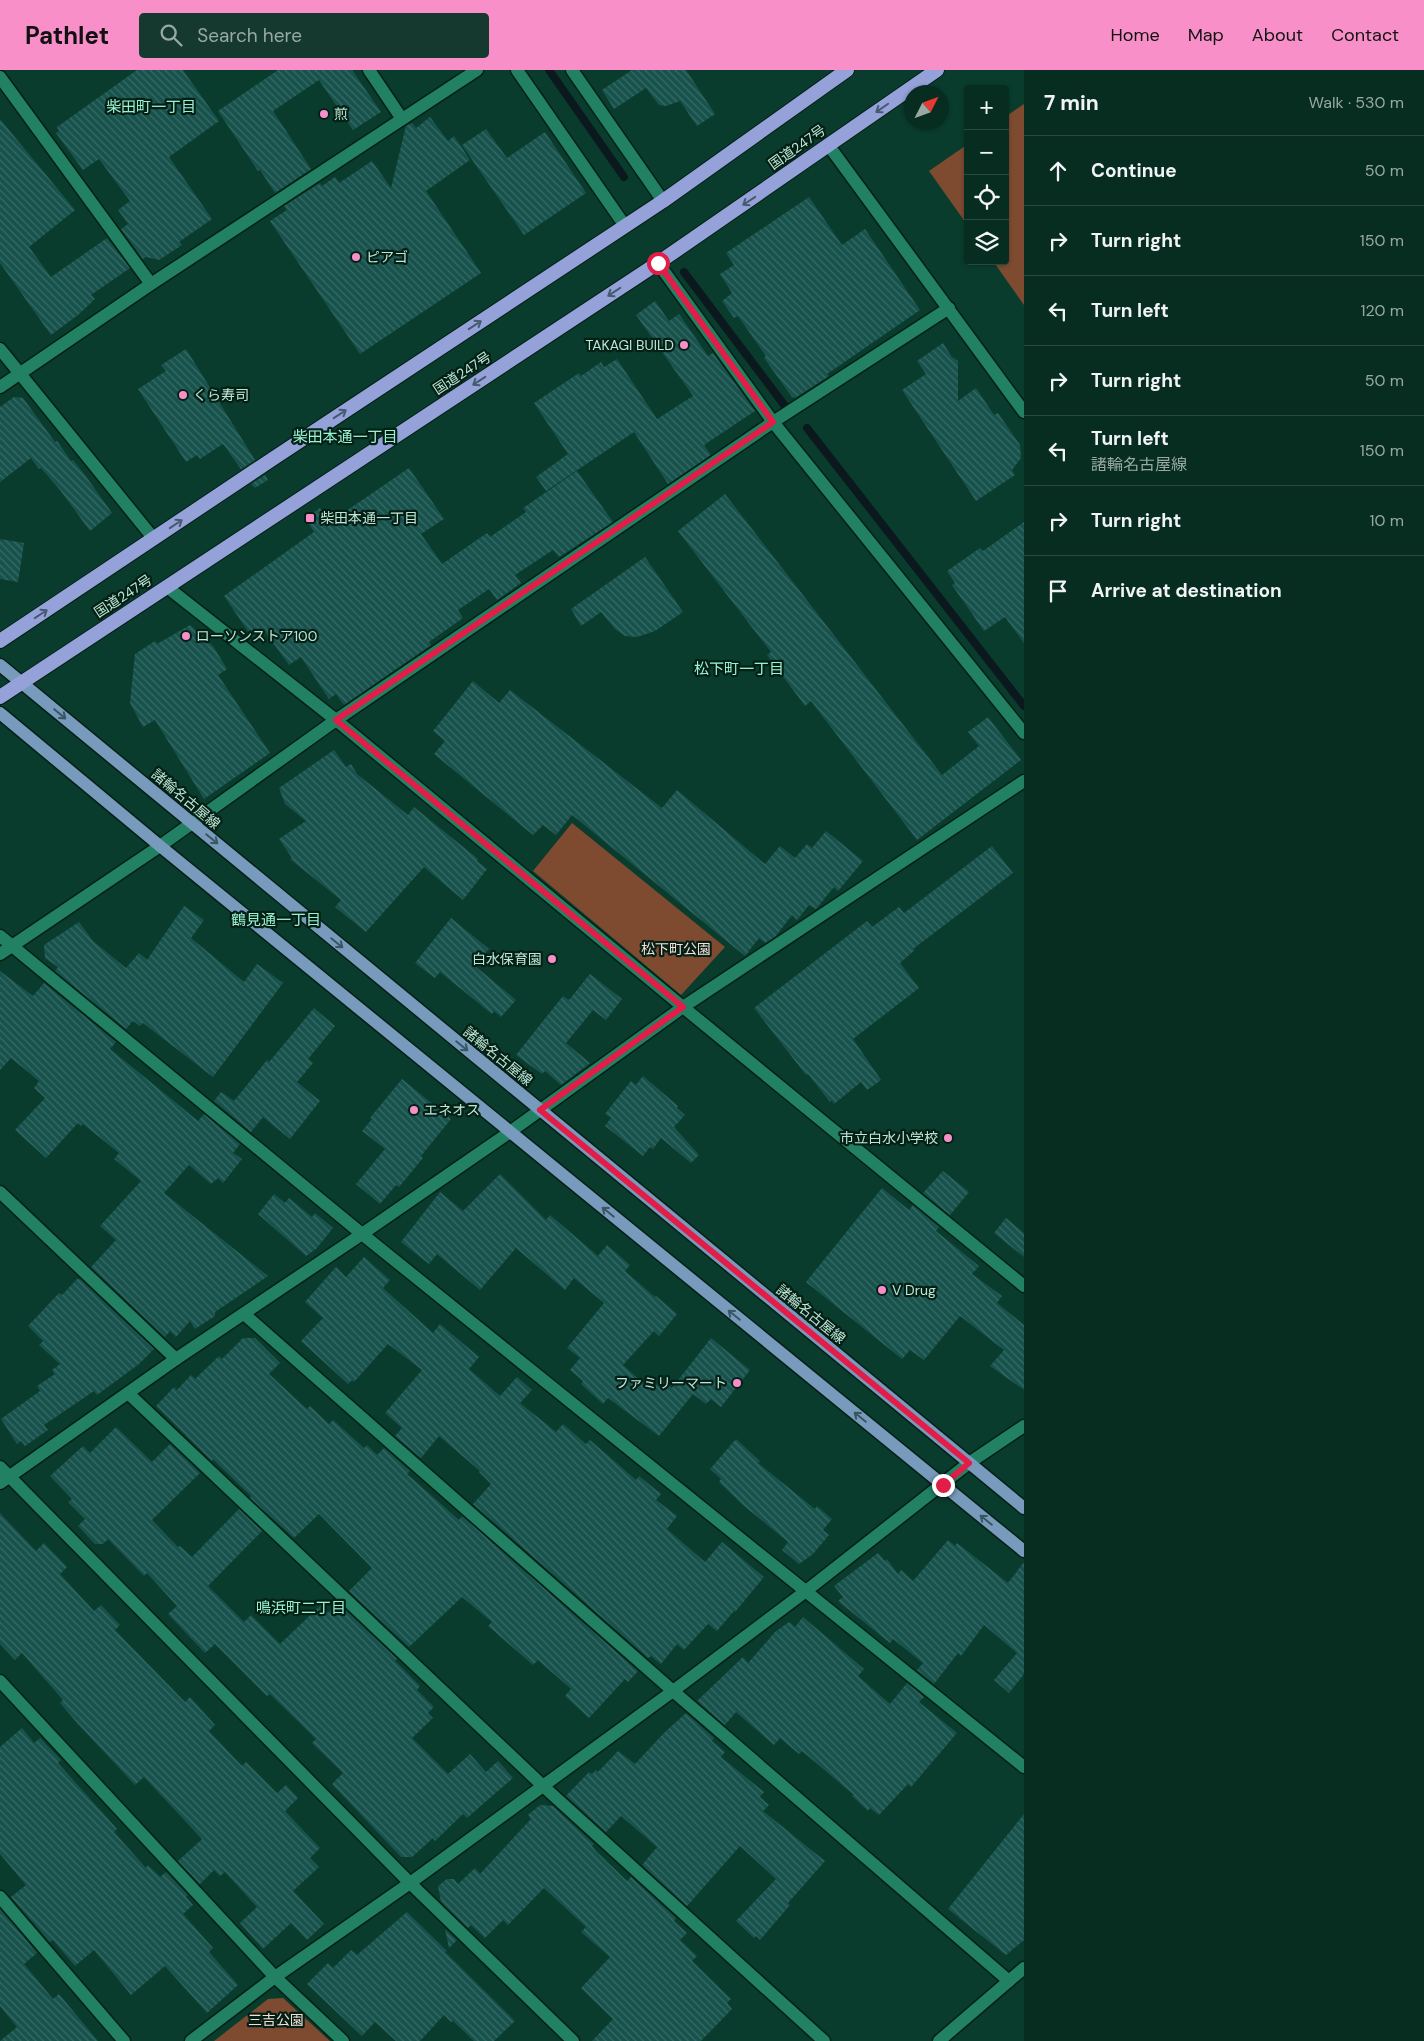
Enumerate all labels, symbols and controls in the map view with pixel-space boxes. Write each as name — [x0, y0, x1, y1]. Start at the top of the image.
search box — [139, 13, 489, 58]
text: Pathlet — [25, 20, 109, 51]
icon: search — [157, 21, 185, 49]
text: Search here — [197, 23, 302, 48]
text: Home — [1110, 23, 1160, 47]
text: Map — [1188, 23, 1224, 47]
text: About — [1252, 23, 1303, 47]
text: Contact — [1331, 23, 1399, 47]
north arrow — [904, 85, 949, 130]
map controls — [964, 85, 1009, 265]
button: + — [964, 85, 1009, 130]
text: 7 min — [1044, 89, 1099, 117]
text: Walk · 530 m — [1309, 92, 1404, 113]
district label: 柴田町一丁目 — [106, 97, 196, 117]
one-way arrow — [875, 103, 889, 113]
place label: 煎 — [334, 105, 348, 123]
marker: 煎 — [318, 108, 330, 120]
street label: 国道247号 — [765, 121, 829, 173]
button: − — [964, 130, 1009, 175]
icon: ahead — [1044, 157, 1072, 185]
text: Continue — [1091, 158, 1177, 183]
text: 50 m — [1365, 160, 1404, 181]
button: locate — [964, 175, 1009, 220]
one-way arrow — [742, 196, 756, 206]
button: layers — [964, 220, 1009, 265]
icon: right — [1044, 227, 1072, 255]
text: Turn right — [1091, 228, 1181, 253]
text: 150 m — [1360, 230, 1404, 251]
place label: ピアゴ — [366, 248, 408, 266]
marker: ピアゴ — [350, 251, 362, 263]
route start — [647, 252, 670, 275]
one-way arrow — [608, 287, 622, 297]
icon: left — [1044, 297, 1072, 325]
text: Turn left — [1091, 298, 1169, 323]
text: 120 m — [1360, 300, 1404, 321]
one-way arrow — [468, 319, 482, 329]
place label: TAKAGI BUILD — [586, 336, 674, 354]
marker: TAKAGI BUILD — [678, 339, 690, 351]
street label: 国道247号 — [430, 348, 494, 398]
icon: right — [1044, 367, 1072, 395]
text: Turn right — [1091, 368, 1181, 393]
text: 50 m — [1365, 370, 1404, 391]
one-way arrow — [472, 376, 486, 386]
place label: くら寿司 — [193, 386, 249, 404]
marker: くら寿司 — [177, 389, 189, 401]
one-way arrow — [332, 409, 346, 419]
text: Turn left — [1091, 426, 1169, 451]
district label: 柴田本通一丁目 — [292, 427, 398, 447]
icon: left — [1044, 437, 1072, 465]
text: 150 m — [1360, 440, 1404, 461]
text: 諸輪名古屋線 — [1091, 454, 1187, 475]
icon: right — [1044, 507, 1072, 535]
text: Turn right — [1091, 508, 1181, 533]
place label: 柴田本通一丁目 — [320, 509, 418, 527]
text: 10 m — [1370, 510, 1404, 531]
marker: 柴田本通一丁目 — [304, 512, 316, 524]
one-way arrow — [169, 519, 183, 529]
street label: 国道247号 — [91, 571, 155, 621]
icon: arrive — [1044, 577, 1072, 605]
text: Arrive at destination — [1091, 578, 1282, 603]
one-way arrow — [33, 609, 47, 619]
place label: ローソンストア100 — [196, 627, 317, 645]
marker: ローソンストア100 — [180, 630, 192, 642]
district label: 松下町一丁目 — [694, 659, 784, 679]
one-way arrow — [53, 708, 66, 719]
street label: 諸輪名古屋線 — [148, 765, 224, 833]
one-way arrow — [205, 834, 218, 845]
district label: 鶴見通一丁目 — [231, 910, 321, 930]
one-way arrow — [330, 937, 343, 948]
park label: 松下町公園 — [641, 940, 711, 958]
place label: 白水保育園 — [472, 950, 542, 968]
marker: 白水保育園 — [546, 953, 558, 965]
street label: 諸輪名古屋線 — [460, 1023, 536, 1089]
one-way arrow — [456, 1041, 469, 1052]
place label: エネオス — [424, 1101, 480, 1119]
marker: エネオス — [408, 1104, 420, 1116]
place label: 市立白水小学校 — [840, 1129, 938, 1147]
marker: 市立白水小学校 — [942, 1132, 954, 1144]
one-way arrow — [602, 1207, 615, 1218]
street label: 諸輪名古屋線 — [773, 1281, 849, 1347]
place label: V Drug — [892, 1281, 936, 1299]
marker: V Drug — [876, 1284, 888, 1296]
one-way arrow — [728, 1309, 741, 1320]
place label: ファミリーマート — [615, 1374, 727, 1392]
marker: ファミリーマート — [731, 1377, 743, 1389]
one-way arrow — [854, 1412, 867, 1423]
route end — [932, 1474, 955, 1497]
one-way arrow — [980, 1515, 993, 1526]
district label: 鳴浜町二丁目 — [256, 1598, 346, 1618]
park label: 三吉公園 — [248, 2011, 304, 2029]

